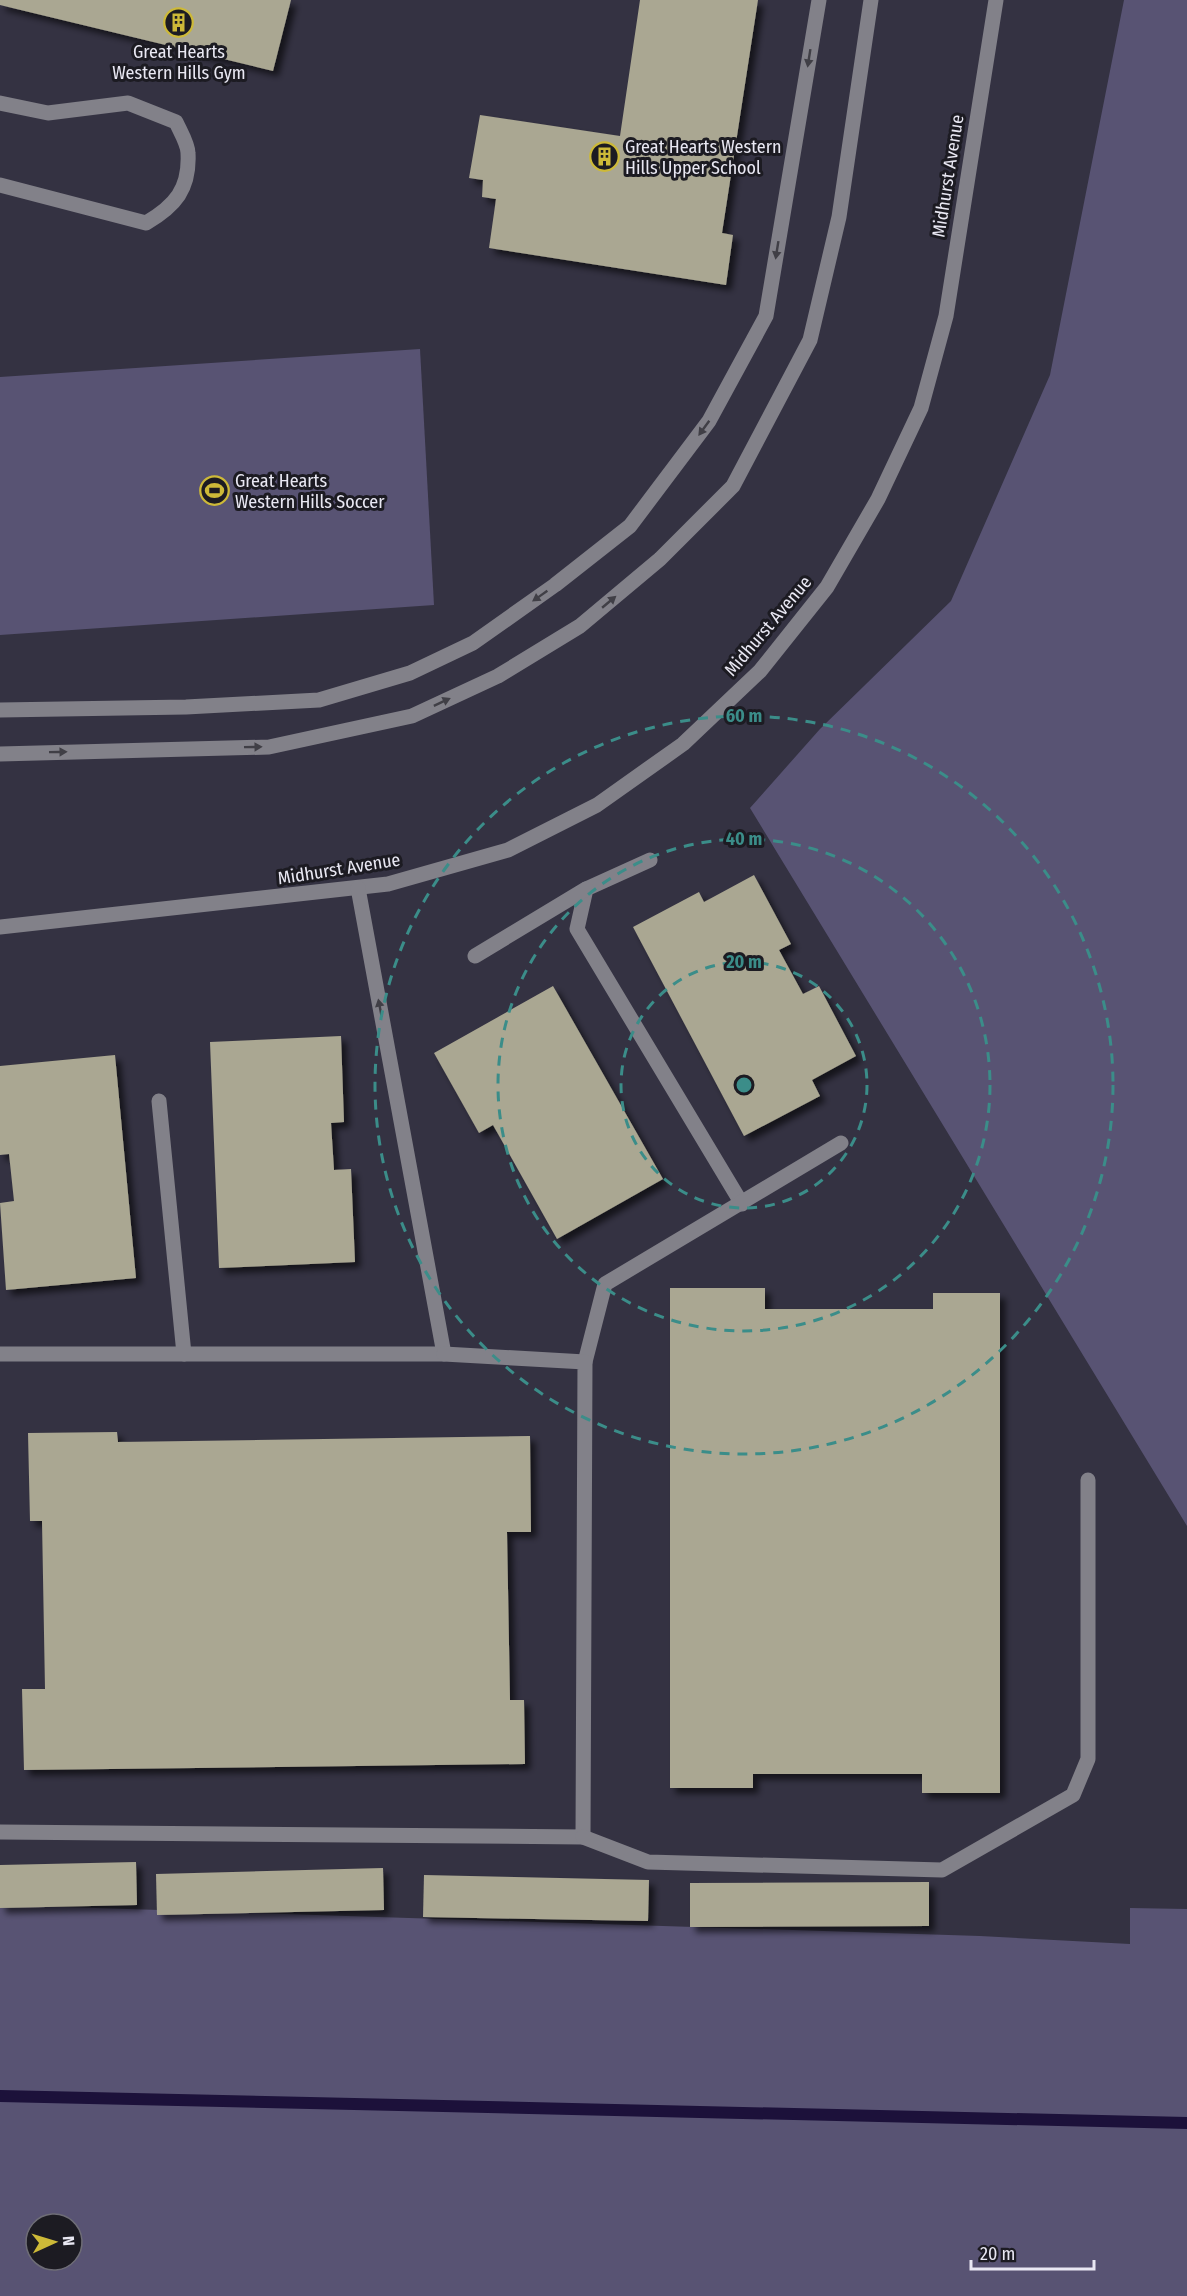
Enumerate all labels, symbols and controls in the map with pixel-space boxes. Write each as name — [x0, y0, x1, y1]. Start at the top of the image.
building icon: Great Hearts Western Hills Gym — [163, 7, 195, 39]
place label: Great Hearts Western Hills Gym — [112, 41, 246, 84]
one-way arrow — [805, 48, 814, 67]
street label: Midhurst Avenue — [927, 113, 969, 239]
place label: Great Hearts Western Hills Upper School — [625, 136, 781, 179]
building icon: Great Hearts Western Hills Upper School — [588, 141, 620, 173]
one-way arrow — [773, 241, 782, 260]
one-way arrow — [698, 419, 710, 435]
place label: Great Hearts Western Hills Soccer — [235, 470, 385, 513]
sports icon: Great Hearts Western Hills Soccer — [198, 475, 230, 507]
street label: Midhurst Avenue — [720, 571, 816, 680]
one-way arrow — [533, 590, 549, 602]
one-way arrow — [601, 596, 616, 609]
one-way arrow — [433, 696, 451, 706]
text: 60 m — [726, 705, 762, 727]
one-way arrow — [244, 742, 263, 752]
one-way arrow — [49, 747, 68, 757]
text: 40 m — [726, 828, 762, 850]
street label: Midhurst Avenue — [276, 848, 402, 890]
text: 20 m — [725, 951, 762, 973]
one-way arrow — [375, 998, 384, 1017]
centre of rings — [734, 1075, 754, 1095]
north arrow — [24, 2212, 84, 2272]
scale bar — [971, 2233, 1094, 2271]
text: N — [59, 2236, 78, 2246]
text: 20 m — [980, 2243, 1015, 2265]

